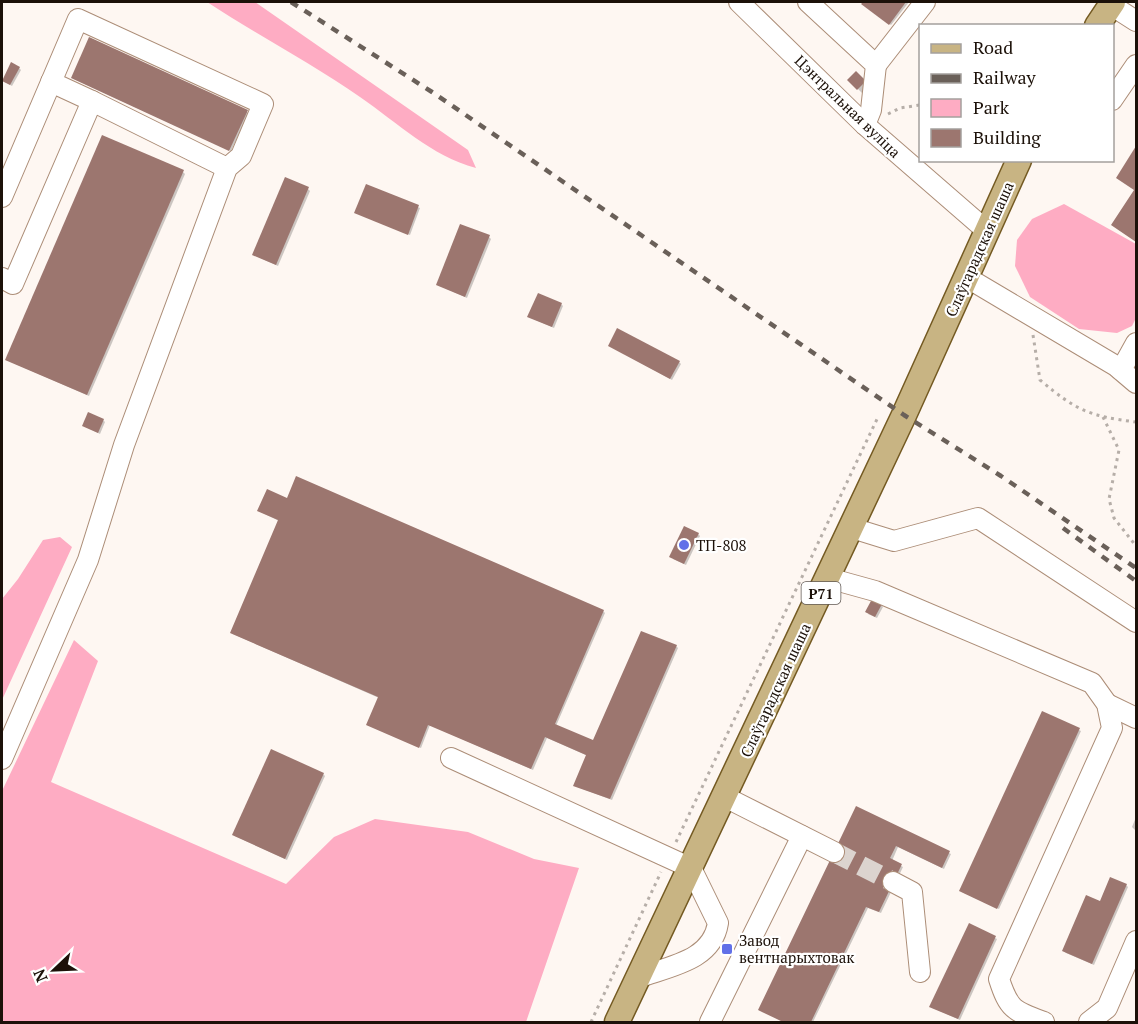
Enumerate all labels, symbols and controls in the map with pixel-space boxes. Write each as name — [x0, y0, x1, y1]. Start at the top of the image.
legend — [919, 24, 1114, 162]
text: Road — [973, 35, 1013, 59]
street label: Цэнтральная вуліца — [791, 50, 906, 162]
text: Railway — [973, 65, 1037, 89]
text: Park — [973, 95, 1010, 119]
text: Building — [973, 125, 1041, 149]
street label: Слаўгарадская шаша — [940, 178, 1018, 320]
place label: ТП-808 — [696, 535, 746, 555]
marker: ТП-808 — [677, 538, 691, 552]
road number: Р71 — [802, 582, 840, 604]
street label: Слаўгарадская шаша — [735, 619, 815, 760]
place label: Завод вентнарыхтовак — [739, 930, 855, 967]
north arrow — [24, 940, 84, 1000]
marker: Завод вентнарыхтовак — [720, 942, 734, 956]
text: N — [28, 966, 53, 986]

